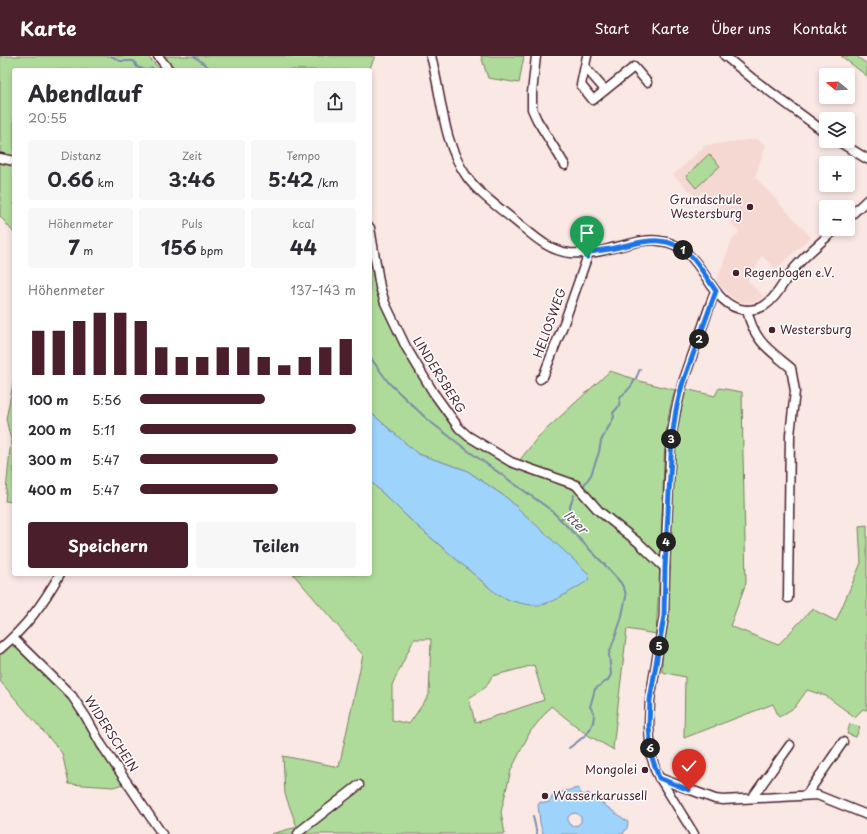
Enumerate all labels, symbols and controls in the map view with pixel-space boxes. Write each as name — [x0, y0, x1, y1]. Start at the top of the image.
text: Karte — [20, 14, 77, 42]
text: Start — [594, 18, 629, 39]
text: Karte — [651, 18, 689, 39]
text: Über uns — [711, 18, 771, 39]
text: Kontakt — [793, 18, 847, 39]
north arrow — [819, 68, 855, 104]
map controls — [819, 68, 855, 236]
text: Abendlauf — [28, 76, 142, 109]
button: share — [314, 81, 356, 123]
text: 20:55 — [28, 108, 67, 127]
button: layers — [819, 112, 855, 148]
text: Distanz — [60, 147, 101, 164]
text: Zeit — [182, 147, 202, 164]
text: Tempo — [287, 147, 320, 164]
button: + — [819, 156, 855, 192]
text: 0.66 — [47, 164, 94, 194]
text: 3:46 — [169, 164, 215, 194]
text: 5:42 — [268, 164, 314, 194]
text: km — [94, 174, 114, 191]
text: /km — [314, 174, 339, 191]
place label: Grundschule Westersburg — [670, 190, 742, 222]
button: − — [819, 200, 855, 236]
marker: Grundschule Westersburg — [745, 202, 755, 212]
text: Höhenmeter — [48, 215, 113, 232]
text: Puls — [181, 215, 203, 232]
text: kcal — [292, 215, 314, 232]
pin — [570, 216, 604, 257]
icon: arrive — [576, 222, 598, 244]
text: 7 — [68, 232, 80, 262]
text: 156 — [161, 232, 197, 262]
text: 44 — [290, 232, 317, 262]
pin: 1 — [673, 240, 693, 260]
text: 1 — [680, 241, 686, 258]
text: m — [80, 242, 93, 259]
text: bpm — [197, 242, 223, 259]
place label: Regenbogen e.V. — [744, 263, 835, 281]
marker: Regenbogen e.V. — [731, 268, 741, 278]
text: Höhenmeter — [28, 280, 105, 299]
text: 137–143 m — [290, 280, 356, 299]
street label: HELIOSWEG — [528, 285, 570, 360]
place label: Westersburg — [780, 320, 852, 338]
marker: Westersburg — [767, 325, 777, 335]
pin: 2 — [689, 329, 709, 349]
text: 2 — [695, 330, 703, 347]
street label: LINDERSBERG — [409, 333, 471, 416]
text: 100 m — [28, 390, 69, 409]
text: 5:56 — [92, 390, 121, 409]
text: 200 m — [28, 420, 72, 439]
text: 5:11 — [92, 420, 115, 439]
pin: 3 — [661, 429, 681, 449]
text: 3 — [667, 430, 675, 447]
text: 300 m — [28, 450, 72, 469]
text: 5:47 — [92, 450, 119, 469]
text: 400 m — [28, 480, 72, 499]
text: 5:47 — [92, 480, 119, 499]
water label: Itter — [560, 505, 594, 539]
button: Speichern — [28, 522, 188, 568]
button: Teilen — [196, 522, 356, 568]
pin: 4 — [656, 532, 676, 552]
text: 4 — [662, 533, 670, 550]
pin: 5 — [649, 636, 669, 656]
text: 5 — [655, 637, 663, 654]
street label: WIDERSCHEIN — [81, 692, 143, 775]
pin: 6 — [640, 738, 660, 758]
text: 6 — [646, 739, 654, 756]
pin — [672, 749, 706, 790]
icon: check — [678, 755, 700, 777]
place label: Mongolei — [585, 760, 637, 778]
marker: Mongolei — [640, 765, 650, 775]
place label: Wasserkarussell — [553, 786, 647, 804]
marker: Wasserkarussell — [540, 791, 550, 801]

